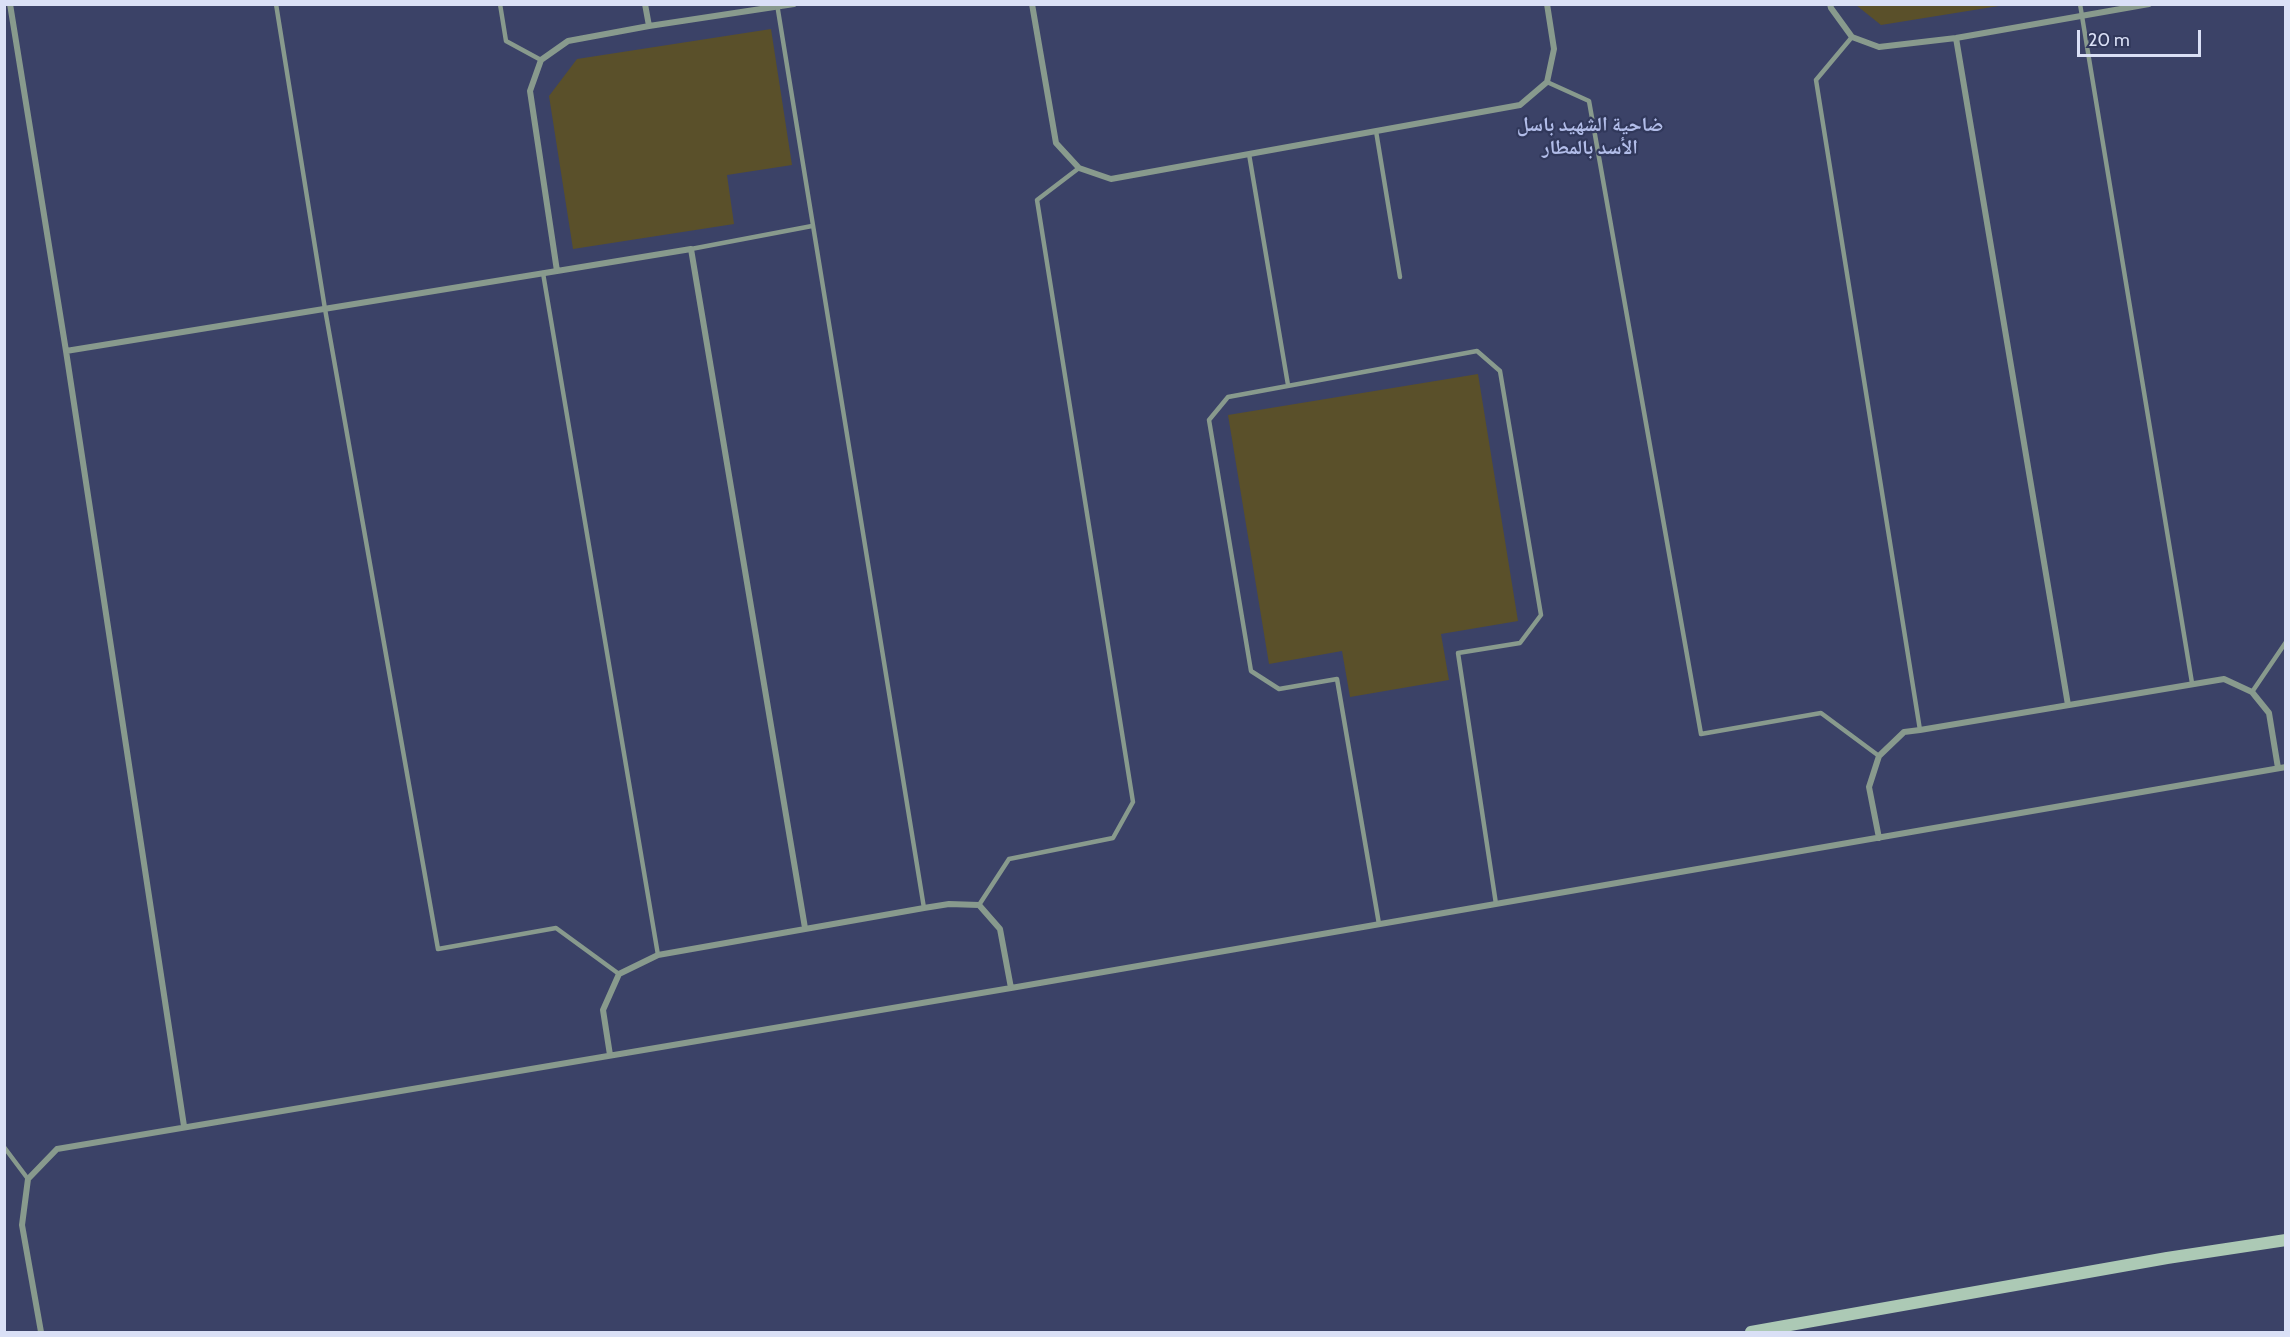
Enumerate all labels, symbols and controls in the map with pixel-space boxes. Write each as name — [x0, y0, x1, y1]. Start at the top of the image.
scale bar — [2080, 18, 2204, 56]
text: 20 m — [2088, 29, 2130, 51]
district label: ضاحية الشهيد باسل الأسد بالمطار — [1517, 113, 1663, 160]

